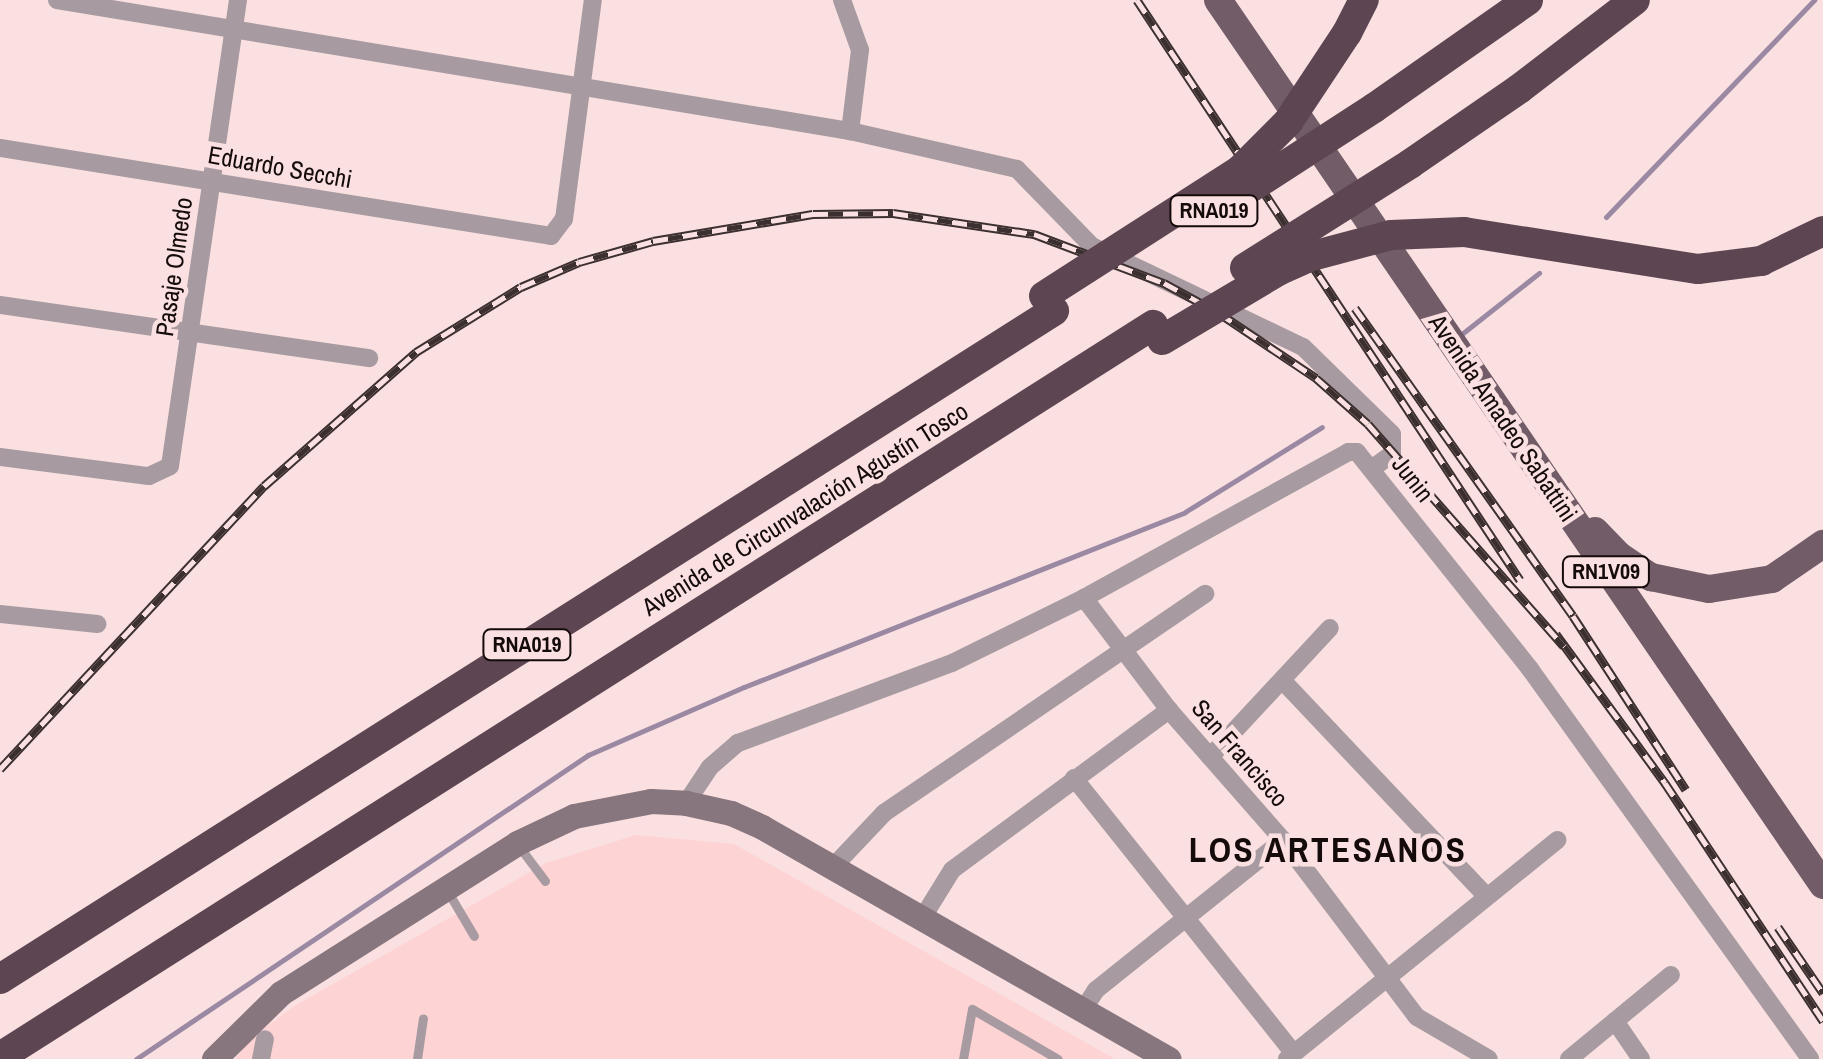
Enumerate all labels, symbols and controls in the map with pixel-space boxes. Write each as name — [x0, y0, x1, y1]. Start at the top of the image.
street label: Eduardo Secchi — [206, 140, 354, 194]
road number: RNA019 — [1169, 194, 1259, 228]
street label: Pasaje Olmedo — [149, 196, 199, 338]
street label: Avenida Amadeo Sabattini — [1422, 308, 1584, 528]
street label: Avenida de Circunvalación Agustín Tosco — [636, 396, 974, 622]
street label: Junin — [1386, 450, 1440, 508]
road number: RN1V09 — [1561, 555, 1651, 589]
road number: RNA019 — [482, 628, 572, 662]
street label: San Francisco — [1185, 693, 1295, 813]
district label: LOS ARTESANOS — [1188, 829, 1468, 871]

